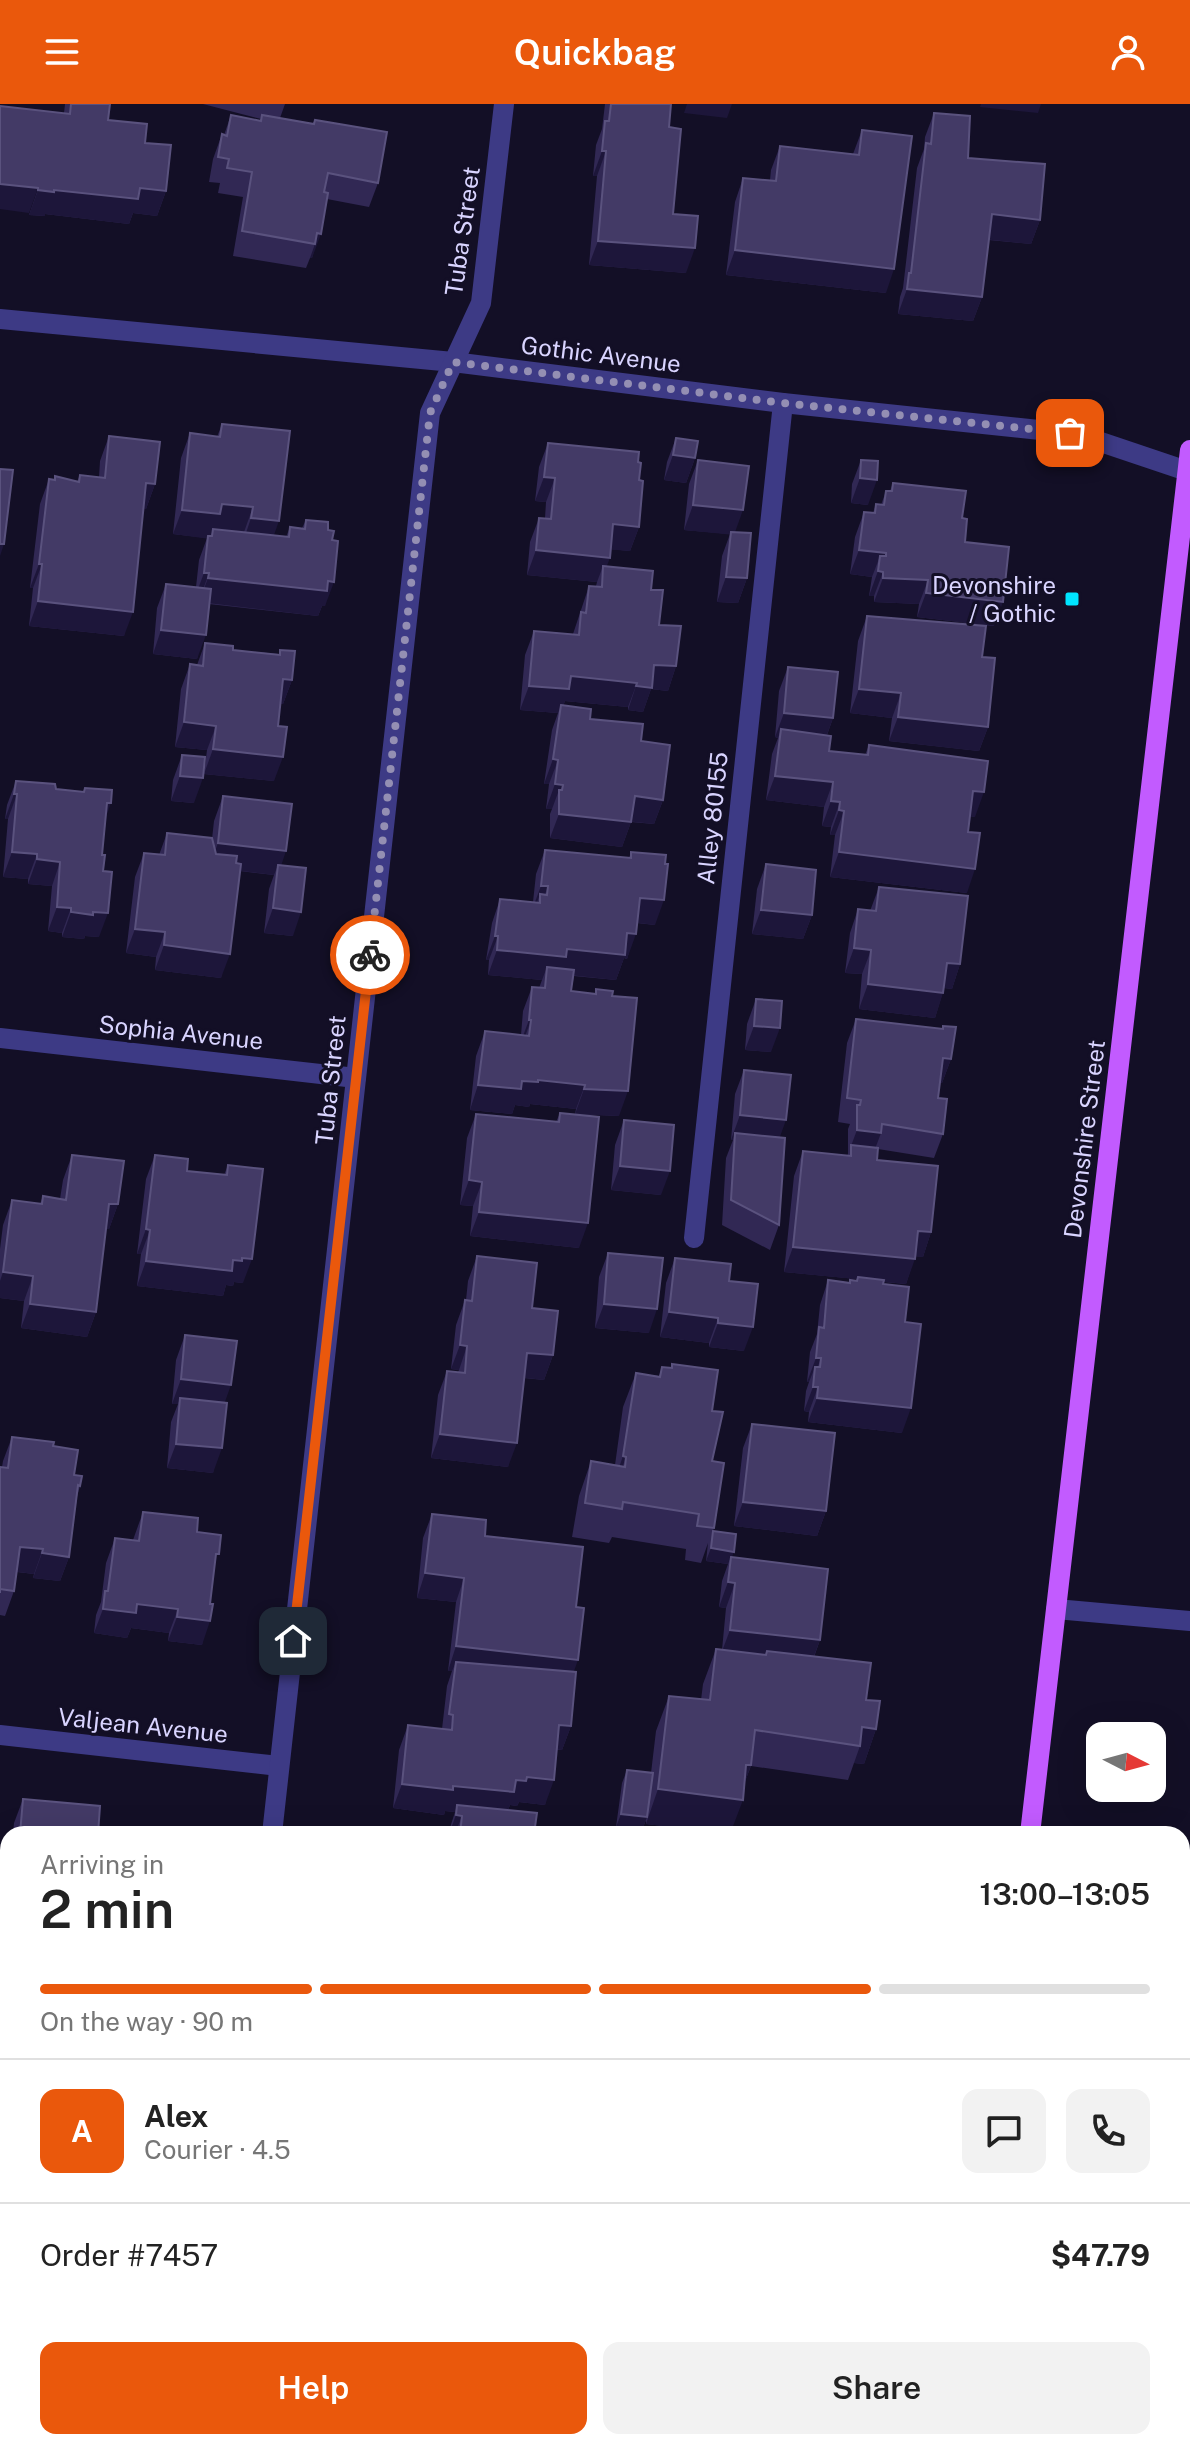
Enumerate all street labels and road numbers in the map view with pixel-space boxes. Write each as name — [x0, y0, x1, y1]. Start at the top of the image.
street label: Tuba Street — [439, 165, 485, 297]
street label: Gothic Avenue — [519, 330, 683, 378]
street label: Alley 80155 — [691, 750, 733, 886]
street label: Sophia Avenue — [97, 1009, 265, 1055]
street label: Tuba Street — [309, 1014, 351, 1146]
street label: Devonshire Street — [1058, 1038, 1110, 1240]
street label: Valjean Avenue — [57, 1702, 229, 1748]

